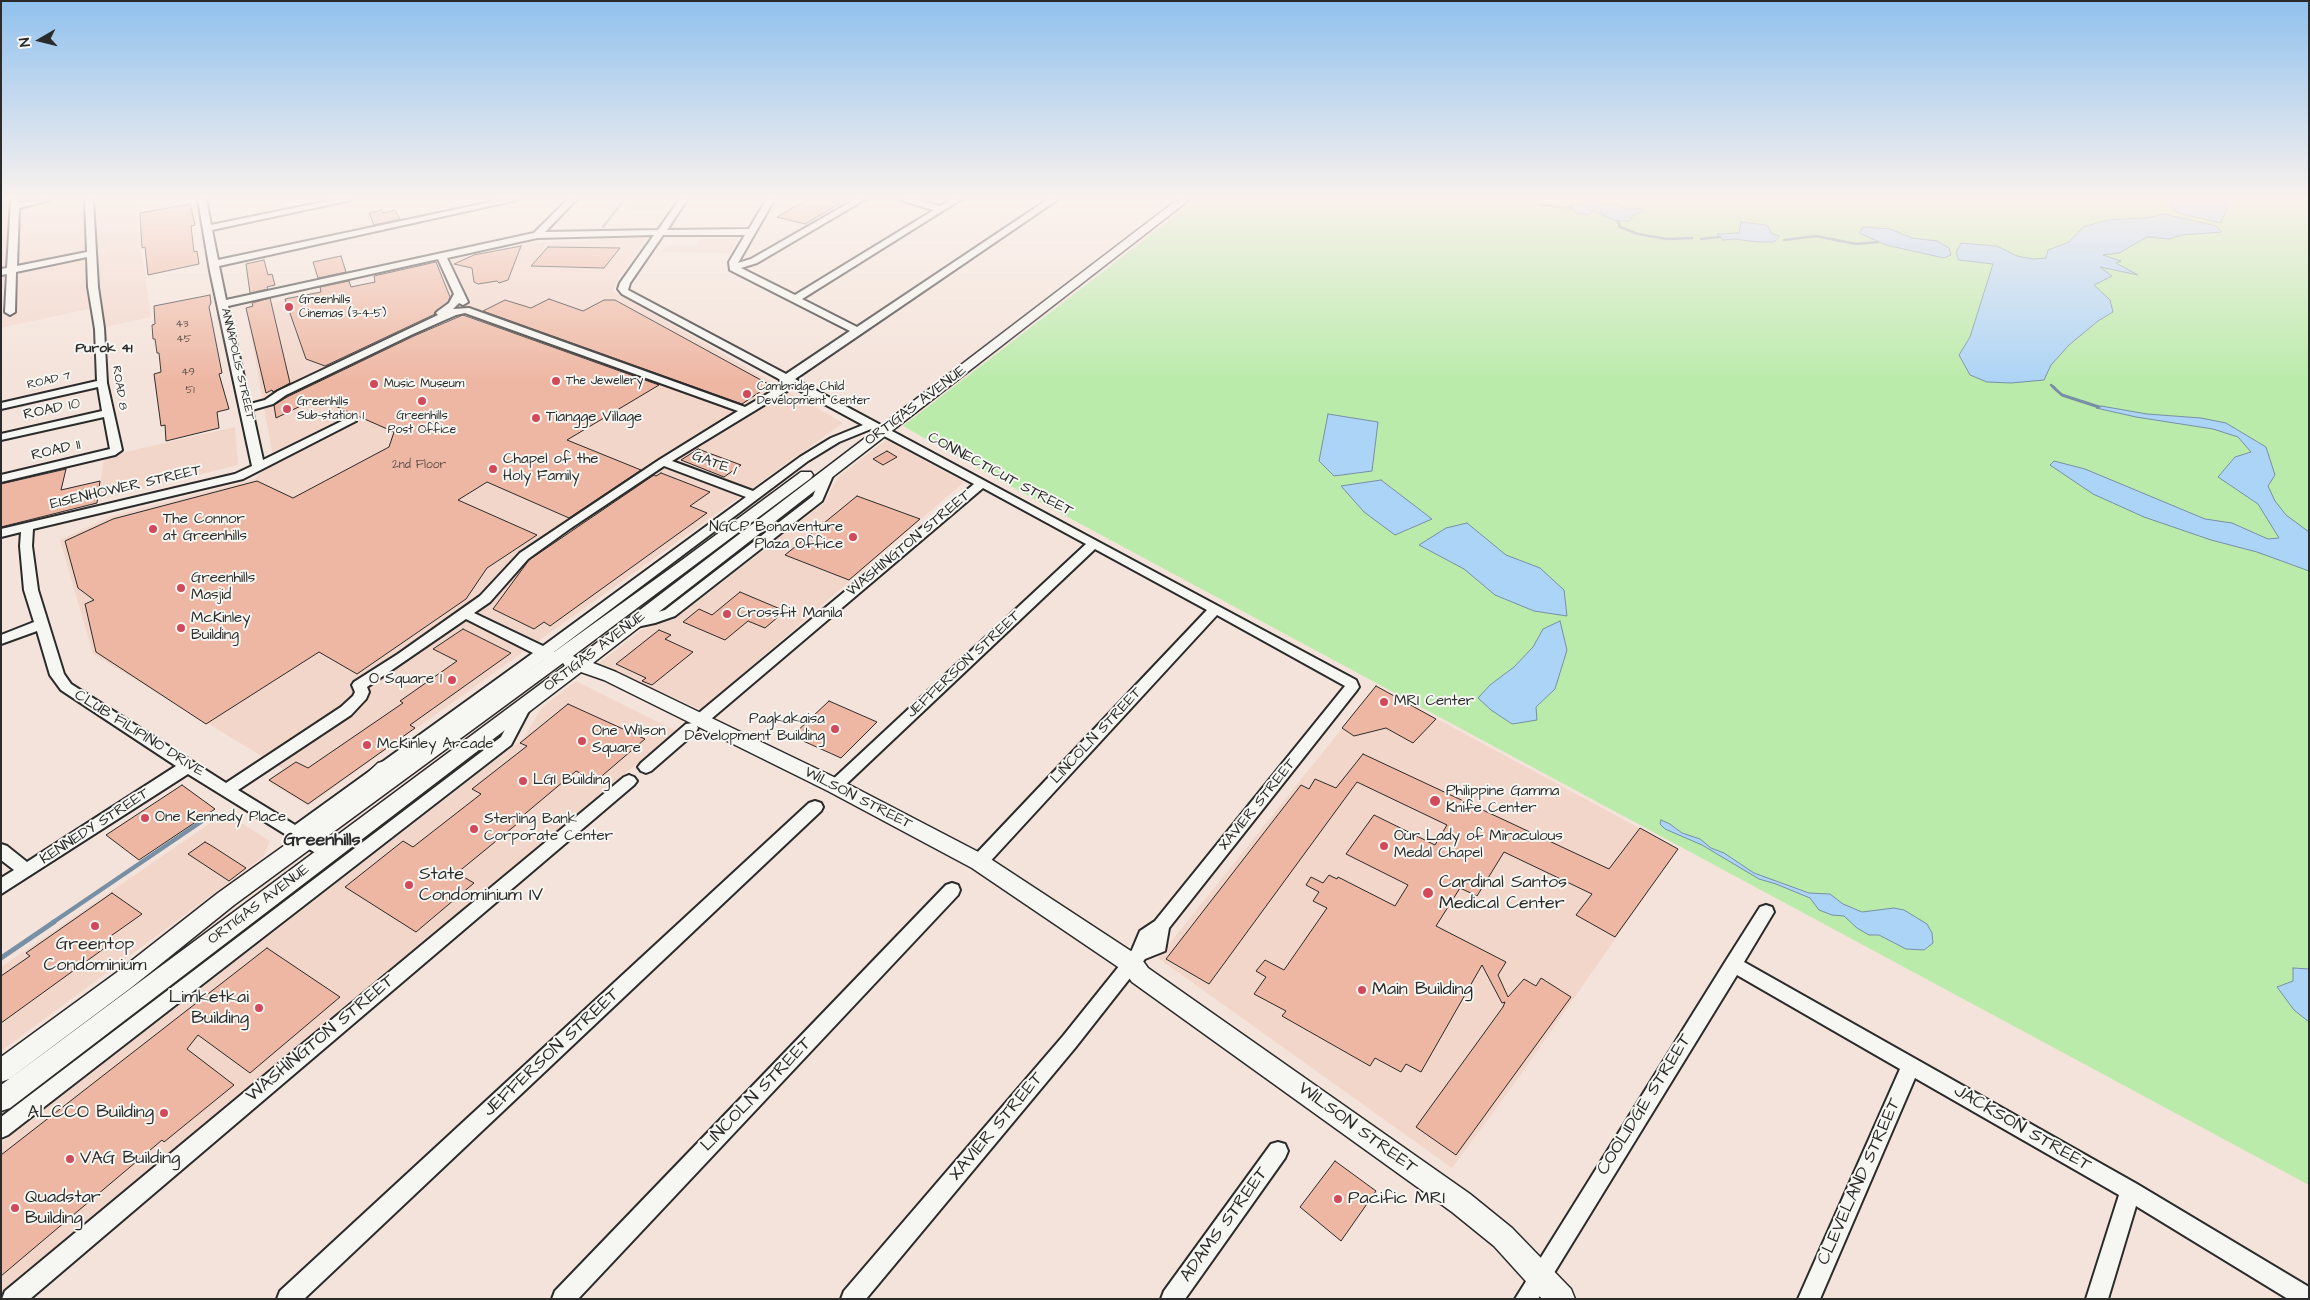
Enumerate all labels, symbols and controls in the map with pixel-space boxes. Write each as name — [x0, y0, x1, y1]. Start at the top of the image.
north arrow — [15, 15, 65, 65]
text: N — [15, 36, 36, 48]
place label: Greenhills Cinemas (3-4-5) — [299, 293, 386, 321]
marker: Greenhills Cinemas (3-4-5) — [283, 301, 295, 313]
street label: ANNAPOLIS STREET — [217, 307, 257, 421]
house number: 43 — [175, 318, 189, 332]
house number: 45 — [176, 333, 192, 347]
district label: Purok 41 — [75, 341, 133, 357]
street label: ORTIGAS AVENUE — [862, 362, 970, 450]
street label: ROAD 8 — [108, 365, 130, 411]
house number: 49 — [181, 366, 195, 380]
street label: ROAD 7 — [26, 369, 72, 393]
place label: The Jewellery — [566, 374, 643, 388]
marker: The Jewellery — [550, 375, 562, 387]
place label: Music Museum — [384, 377, 464, 391]
marker: Music Museum — [368, 378, 380, 390]
place label: Cambridge Child Development Center — [757, 380, 870, 408]
house number: 51 — [185, 384, 195, 398]
marker: Cambridge Child Development Center — [741, 388, 753, 400]
street label: ROAD 10 — [22, 395, 82, 425]
place label: Greenhills Sub-station 1 — [297, 395, 364, 423]
marker: Greenhills Post Office — [416, 395, 428, 407]
marker: Greenhills Sub-station 1 — [281, 403, 293, 415]
place label: Greenhills Post Office — [388, 409, 456, 437]
place label: Tiangge Village — [546, 409, 642, 427]
marker: Tiangge Village — [530, 412, 542, 424]
street label: CONNECTICUT STREET — [924, 429, 1076, 521]
street label: ROAD 11 — [30, 437, 82, 465]
street label: GATE 1 — [689, 448, 739, 480]
place label: Chapel of the Holy Family — [503, 451, 598, 486]
house number: 2nd Floor — [392, 458, 446, 472]
street label: EISENHOWER STREET — [49, 462, 203, 514]
marker: Chapel of the Holy Family — [487, 463, 499, 475]
street label: WASHINGTON STREET — [843, 487, 975, 601]
place label: The Connor at Greenhills — [163, 511, 247, 546]
place label: NGCP Bonaventure Plaza Office — [709, 519, 843, 554]
marker: The Connor at Greenhills — [147, 523, 159, 535]
marker: NGCP Bonaventure Plaza Office — [847, 531, 859, 543]
place label: Greenhills Masjid — [191, 570, 255, 605]
marker: Greenhills Masjid — [175, 582, 187, 594]
place label: Crossfit Manila — [737, 605, 842, 623]
street label: ORTIGAS AVENUE — [541, 608, 649, 696]
marker: Crossfit Manila — [721, 608, 733, 620]
street label: JEFFERSON STREET — [903, 608, 1025, 722]
place label: McKinley Building — [191, 610, 250, 645]
marker: McKinley Building — [175, 622, 187, 634]
place label: O Square 1 — [369, 671, 442, 689]
marker: O Square 1 — [446, 674, 458, 686]
street label: LINCOLN STREET — [1048, 684, 1146, 788]
street label: CLUB FILIPINO DRIVE — [71, 687, 207, 781]
place label: MRI Center — [1394, 693, 1474, 711]
marker: MRI Center — [1378, 696, 1390, 708]
place label: Pagkakaisa Development Building — [685, 711, 825, 746]
place label: One Wilson Square — [592, 723, 666, 758]
marker: Pagkakaisa Development Building — [829, 723, 841, 735]
marker: One Wilson Square — [576, 735, 588, 747]
place label: McKinley Arcade — [377, 736, 493, 754]
marker: McKinley Arcade — [361, 739, 373, 751]
street label: XAVIER STREET — [1216, 756, 1300, 854]
street label: WILSON STREET — [801, 764, 915, 834]
place label: LGI Building — [533, 772, 610, 790]
marker: LGI Building — [517, 775, 529, 787]
place label: Philippine Gamma Knife Center — [1446, 783, 1559, 818]
street label: KENNEDY STREET — [37, 785, 153, 869]
marker: Philippine Gamma Knife Center — [1428, 794, 1442, 808]
place label: One Kennedy Place — [155, 809, 286, 827]
place label: Sterling Bank Corporate Center — [484, 811, 613, 846]
marker: One Kennedy Place — [139, 812, 151, 824]
marker: Sterling Bank Corporate Center — [468, 823, 480, 835]
place label: Our Lady of Miraculous Medal Chapel — [1394, 828, 1563, 863]
district label: Greenhills — [283, 830, 361, 852]
marker: Our Lady of Miraculous Medal Chapel — [1378, 840, 1390, 852]
street label: ORTIGAS AVENUE — [205, 861, 313, 949]
place label: State Condominium IV — [419, 864, 543, 906]
place label: Cardinal Santos Medical Center — [1439, 872, 1567, 914]
marker: State Condominium IV — [403, 879, 415, 891]
marker: Cardinal Santos Medical Center — [1421, 886, 1435, 900]
marker: Greentop Condominium — [89, 920, 101, 932]
place label: Greentop Condominium — [44, 934, 146, 976]
street label: WASHINGTON STREET — [242, 971, 400, 1107]
place label: Main Building — [1372, 979, 1473, 1001]
street label: JEFFERSON STREET — [479, 984, 625, 1122]
marker: Main Building — [1356, 984, 1368, 996]
place label: Limketkai Building — [169, 987, 249, 1030]
marker: Limketkai Building — [253, 1002, 265, 1014]
street label: COOLIDGE STREET — [1593, 1031, 1697, 1179]
street label: LINCOLN STREET — [697, 1033, 817, 1157]
street label: XAVIER STREET — [945, 1068, 1049, 1186]
street label: WILSON STREET — [1293, 1078, 1421, 1180]
street label: JACKSON STREET — [1950, 1081, 2094, 1177]
street label: CLEVELAND STREET — [1814, 1095, 1906, 1269]
place label: ALCCO Building — [28, 1102, 154, 1124]
marker: ALCCO Building — [158, 1107, 170, 1119]
place label: VAG Building — [80, 1148, 180, 1170]
marker: VAG Building — [64, 1153, 76, 1165]
street label: ADAMS STREET — [1176, 1163, 1274, 1287]
place label: Quadstar Building — [25, 1187, 101, 1230]
place label: Pacific MRI — [1348, 1188, 1445, 1210]
marker: Pacific MRI — [1332, 1193, 1344, 1205]
marker: Quadstar Building — [9, 1202, 21, 1214]

